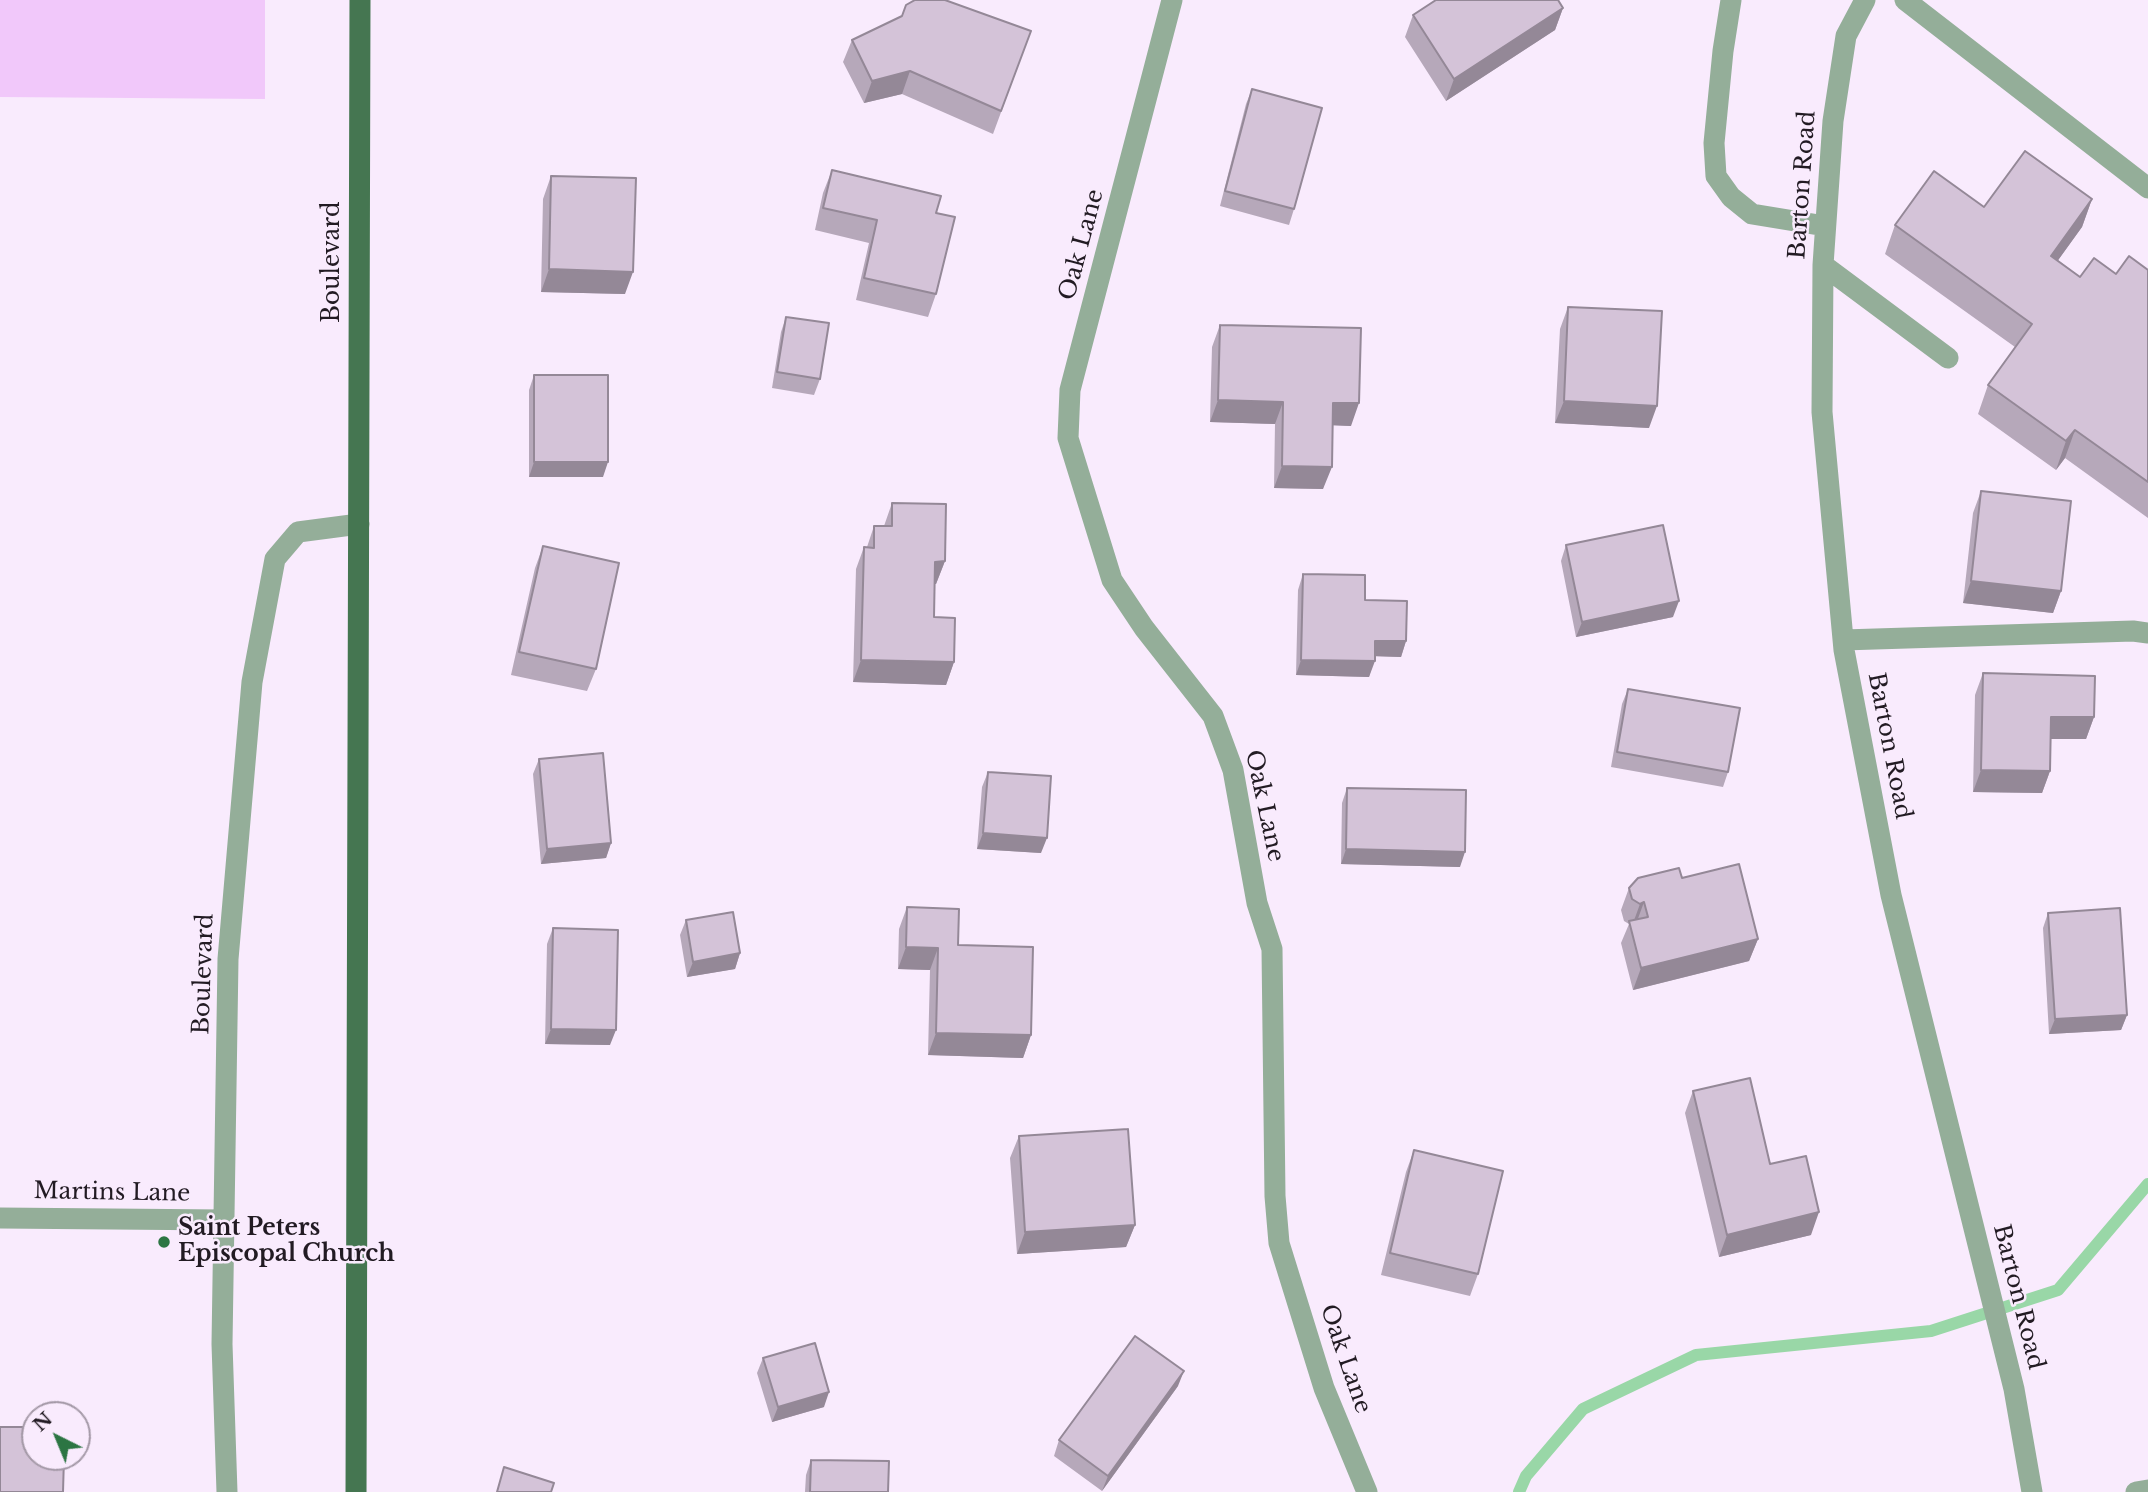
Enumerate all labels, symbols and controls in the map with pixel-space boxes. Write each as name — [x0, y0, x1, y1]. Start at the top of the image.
street label: Barton Road — [1784, 110, 1822, 260]
street label: Oak Lane — [1054, 187, 1110, 303]
street label: Boulevard — [319, 201, 347, 323]
street label: Barton Road — [1861, 670, 1917, 822]
street label: Oak Lane — [1239, 748, 1289, 864]
street label: Boulevard — [188, 913, 220, 1035]
street label: Martins Lane — [33, 1178, 191, 1208]
place label: Saint Peters Episcopal Church — [178, 1215, 395, 1269]
street label: Barton Road — [1987, 1222, 2049, 1372]
marker: Saint Peters Episcopal Church — [156, 1234, 172, 1250]
street label: Oak Lane — [1313, 1301, 1377, 1417]
north arrow — [21, 1401, 91, 1471]
text: N — [28, 1407, 57, 1436]

